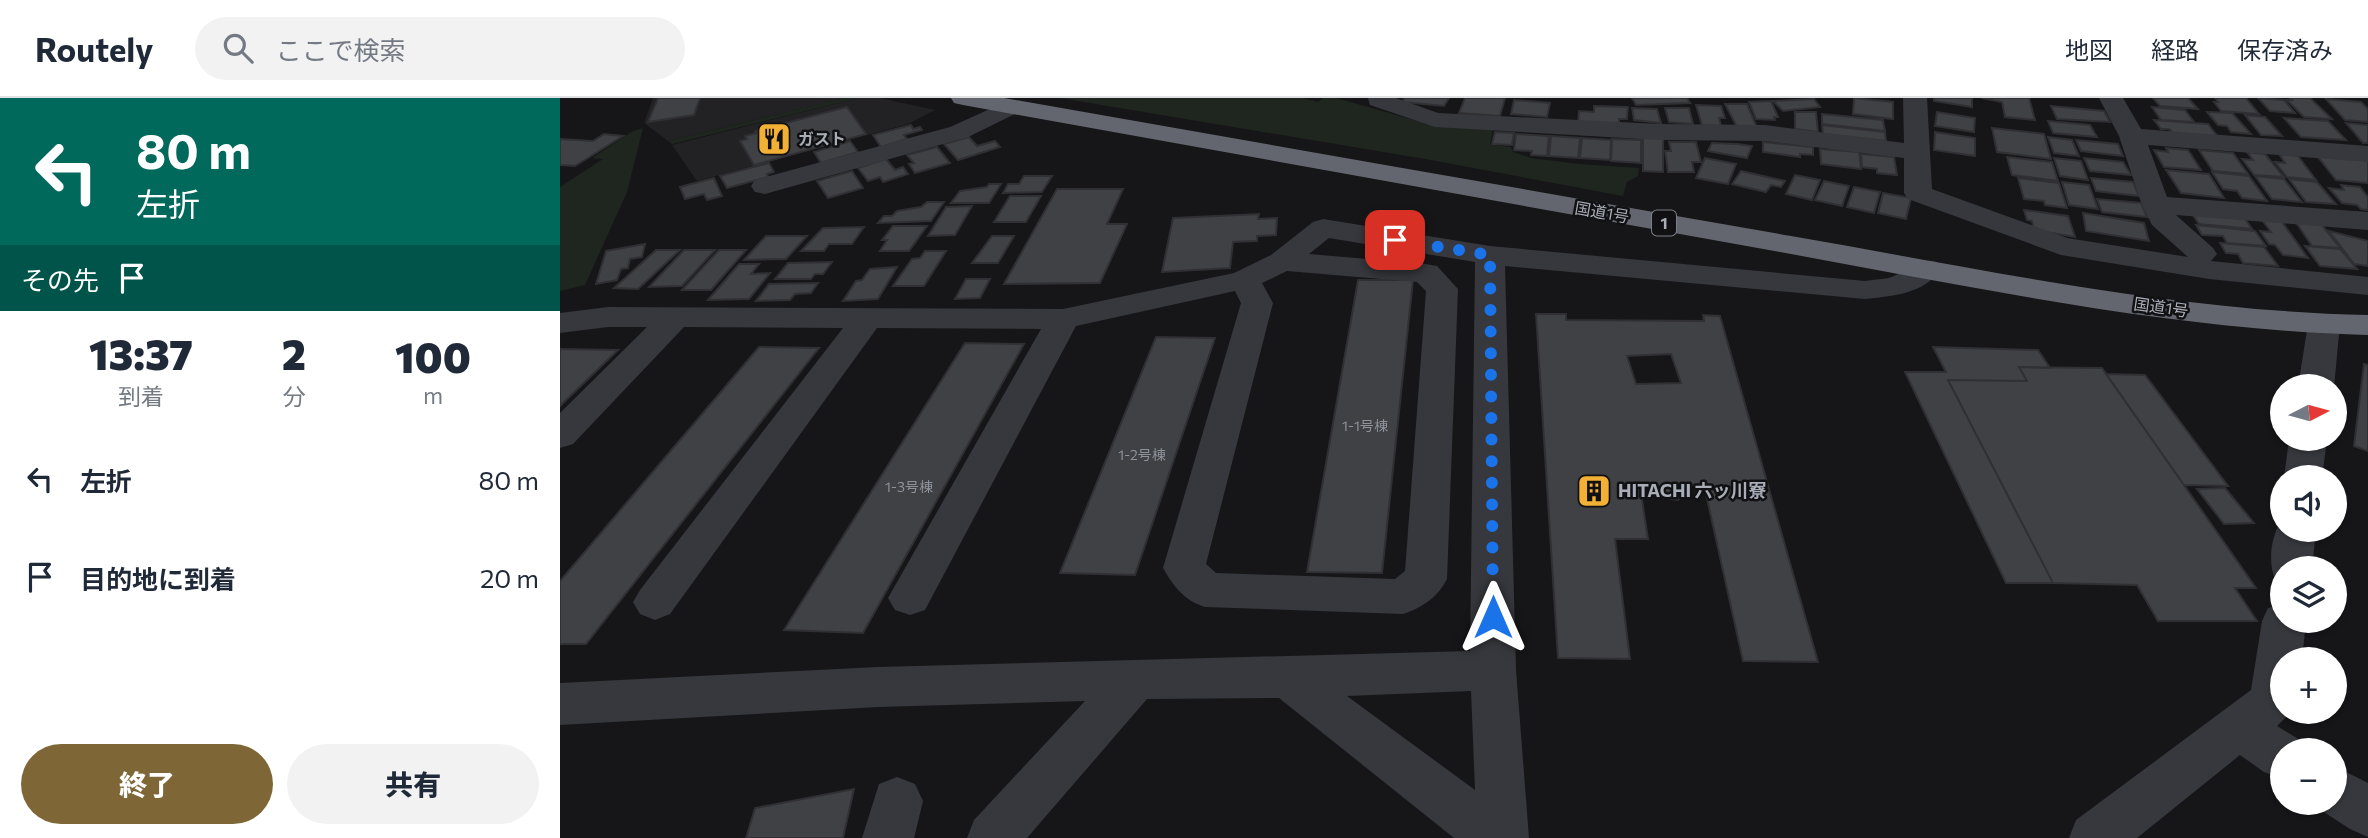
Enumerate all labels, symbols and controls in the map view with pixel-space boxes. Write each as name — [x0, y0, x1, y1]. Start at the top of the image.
search box — [195, 17, 685, 80]
text: Routely — [35, 28, 153, 69]
icon: search — [219, 29, 257, 67]
text: ここで検索 — [275, 34, 406, 65]
text: 地図 — [2065, 35, 2113, 64]
text: 経路 — [2151, 35, 2199, 64]
text: 保存済み — [2237, 35, 2333, 64]
text: 80 m — [136, 119, 251, 179]
restaurant icon: ガスト — [755, 120, 793, 158]
icon: left — [21, 126, 112, 217]
place label: ガスト — [798, 129, 846, 148]
text: 左折 — [136, 183, 200, 223]
street label: 国道1号 — [1573, 197, 1631, 226]
pin — [1365, 210, 1425, 270]
road number: 1 — [1652, 211, 1676, 236]
icon: arrive — [1376, 221, 1414, 259]
icon: arrive — [113, 259, 151, 297]
text: その先 — [21, 264, 99, 295]
street label: 国道1号 — [2133, 293, 2190, 320]
text: 13:37 — [89, 327, 193, 379]
text: 2 — [282, 327, 306, 379]
text: 100 — [395, 330, 471, 382]
north arrow — [2270, 374, 2347, 452]
map controls — [2270, 374, 2347, 815]
text: m — [423, 381, 443, 409]
text: 到着 — [118, 382, 164, 410]
text: 分 — [282, 382, 305, 410]
house number: 1-1号棟 — [1342, 417, 1388, 434]
house number: 1-2号棟 — [1118, 446, 1166, 463]
icon: left — [21, 460, 59, 498]
text: 80 m — [479, 464, 539, 495]
text: 左折 — [80, 465, 132, 496]
button: sound — [2270, 465, 2347, 542]
building icon: HITACHI 六ッ川寮 — [1575, 472, 1613, 510]
house number: 1-3号棟 — [885, 478, 933, 495]
place label: HITACHI 六ッ川寮 — [1618, 479, 1767, 501]
button: layers — [2270, 556, 2347, 633]
icon: arrive — [21, 558, 59, 596]
text: 20 m — [480, 562, 539, 593]
text: 目的地に到着 — [80, 563, 236, 594]
position arrow — [1456, 580, 1530, 654]
button: + — [2270, 647, 2347, 724]
button: − — [2270, 738, 2347, 815]
button: 終了 — [21, 744, 273, 824]
button: 共有 — [287, 744, 539, 824]

